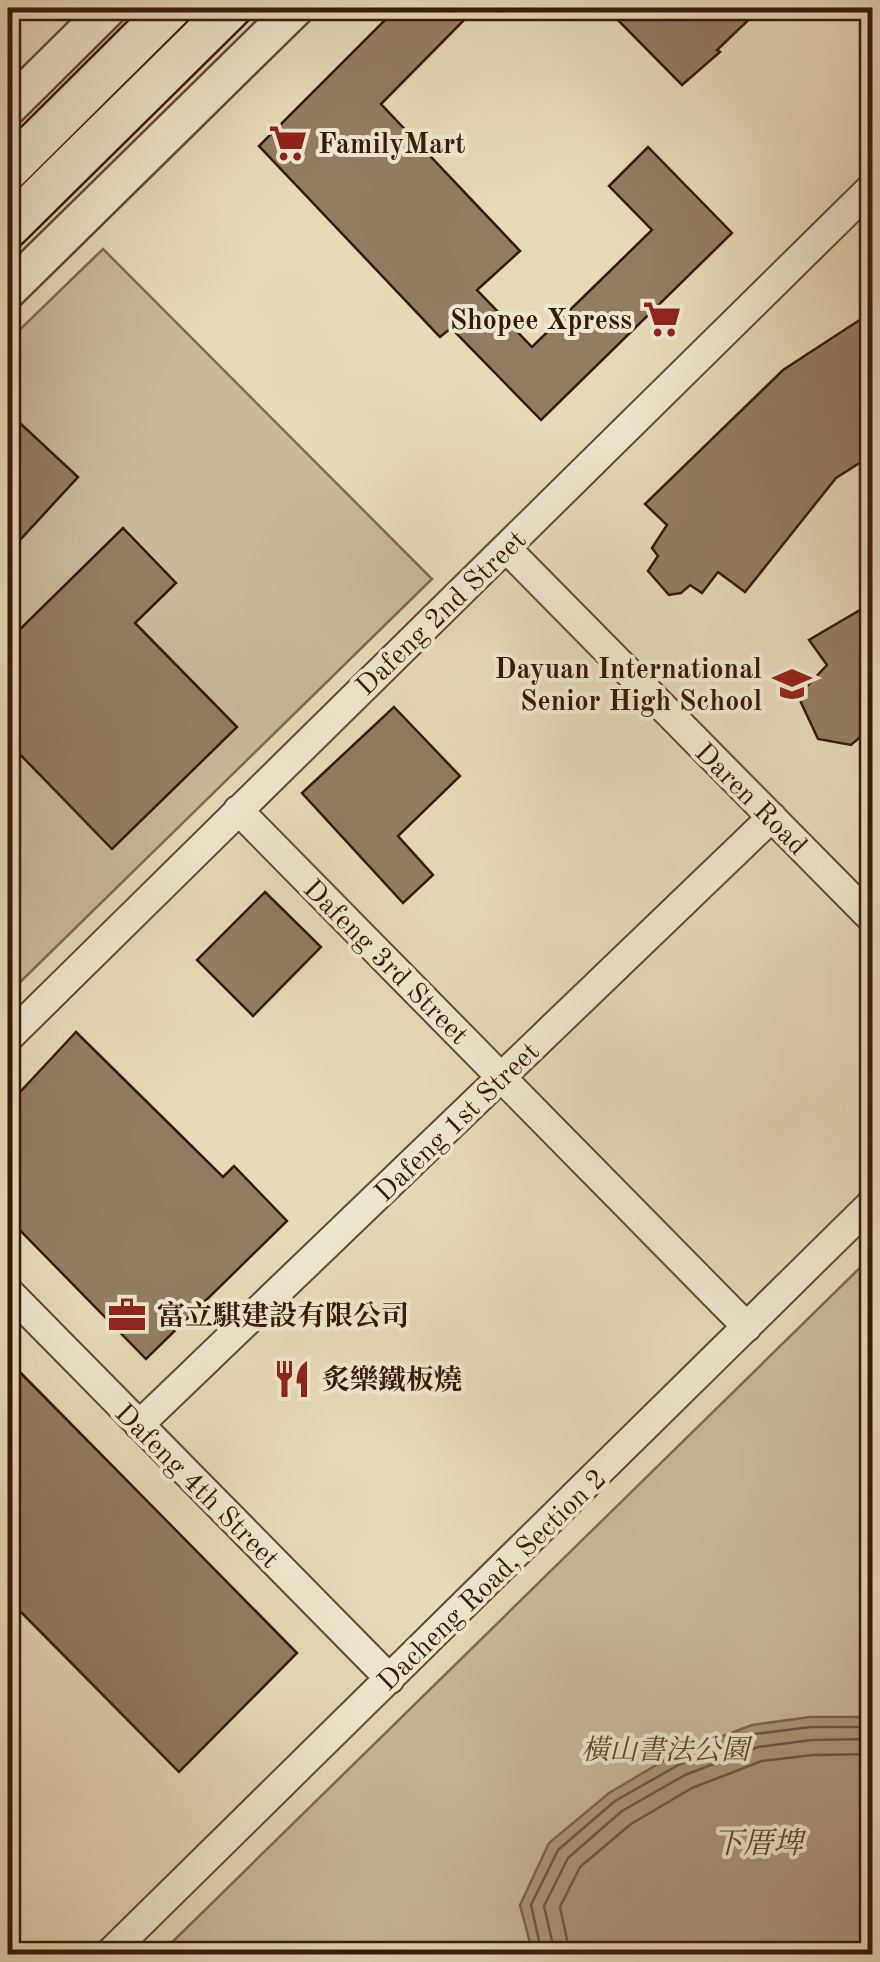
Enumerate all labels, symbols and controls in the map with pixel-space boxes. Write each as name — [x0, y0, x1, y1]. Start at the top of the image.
supermarket icon: FamilyMart — [267, 122, 309, 164]
place label: FamilyMart — [318, 132, 466, 160]
supermarket icon: Shopee Xpress — [641, 298, 683, 340]
place label: Shopee Xpress — [450, 308, 632, 336]
street label: Dafeng 2nd Street — [352, 526, 532, 702]
place label: Dayuan International Senior High School — [495, 657, 762, 717]
school or university icon: Dayuan International Senior High School — [771, 663, 813, 705]
street label: Daren Road — [689, 739, 811, 861]
street label: Dafeng 3rd Street — [297, 875, 473, 1051]
street label: Dafeng 1st Street — [371, 1038, 546, 1208]
office icon: 富立騏建設有限公司 — [106, 1294, 148, 1336]
place label: 富立騏建設有限公司 — [157, 1300, 409, 1332]
restaurant icon: 炙樂鐵板燒 — [271, 1358, 313, 1400]
place label: 炙樂鐵板燒 — [322, 1364, 462, 1396]
street label: Dafeng 4th Street — [108, 1400, 283, 1575]
street label: Dacheng Road, Section 2 — [374, 1465, 613, 1697]
park label: 橫山書法公園 — [581, 1735, 753, 1766]
water label: 下厝埤 — [713, 1827, 807, 1860]

